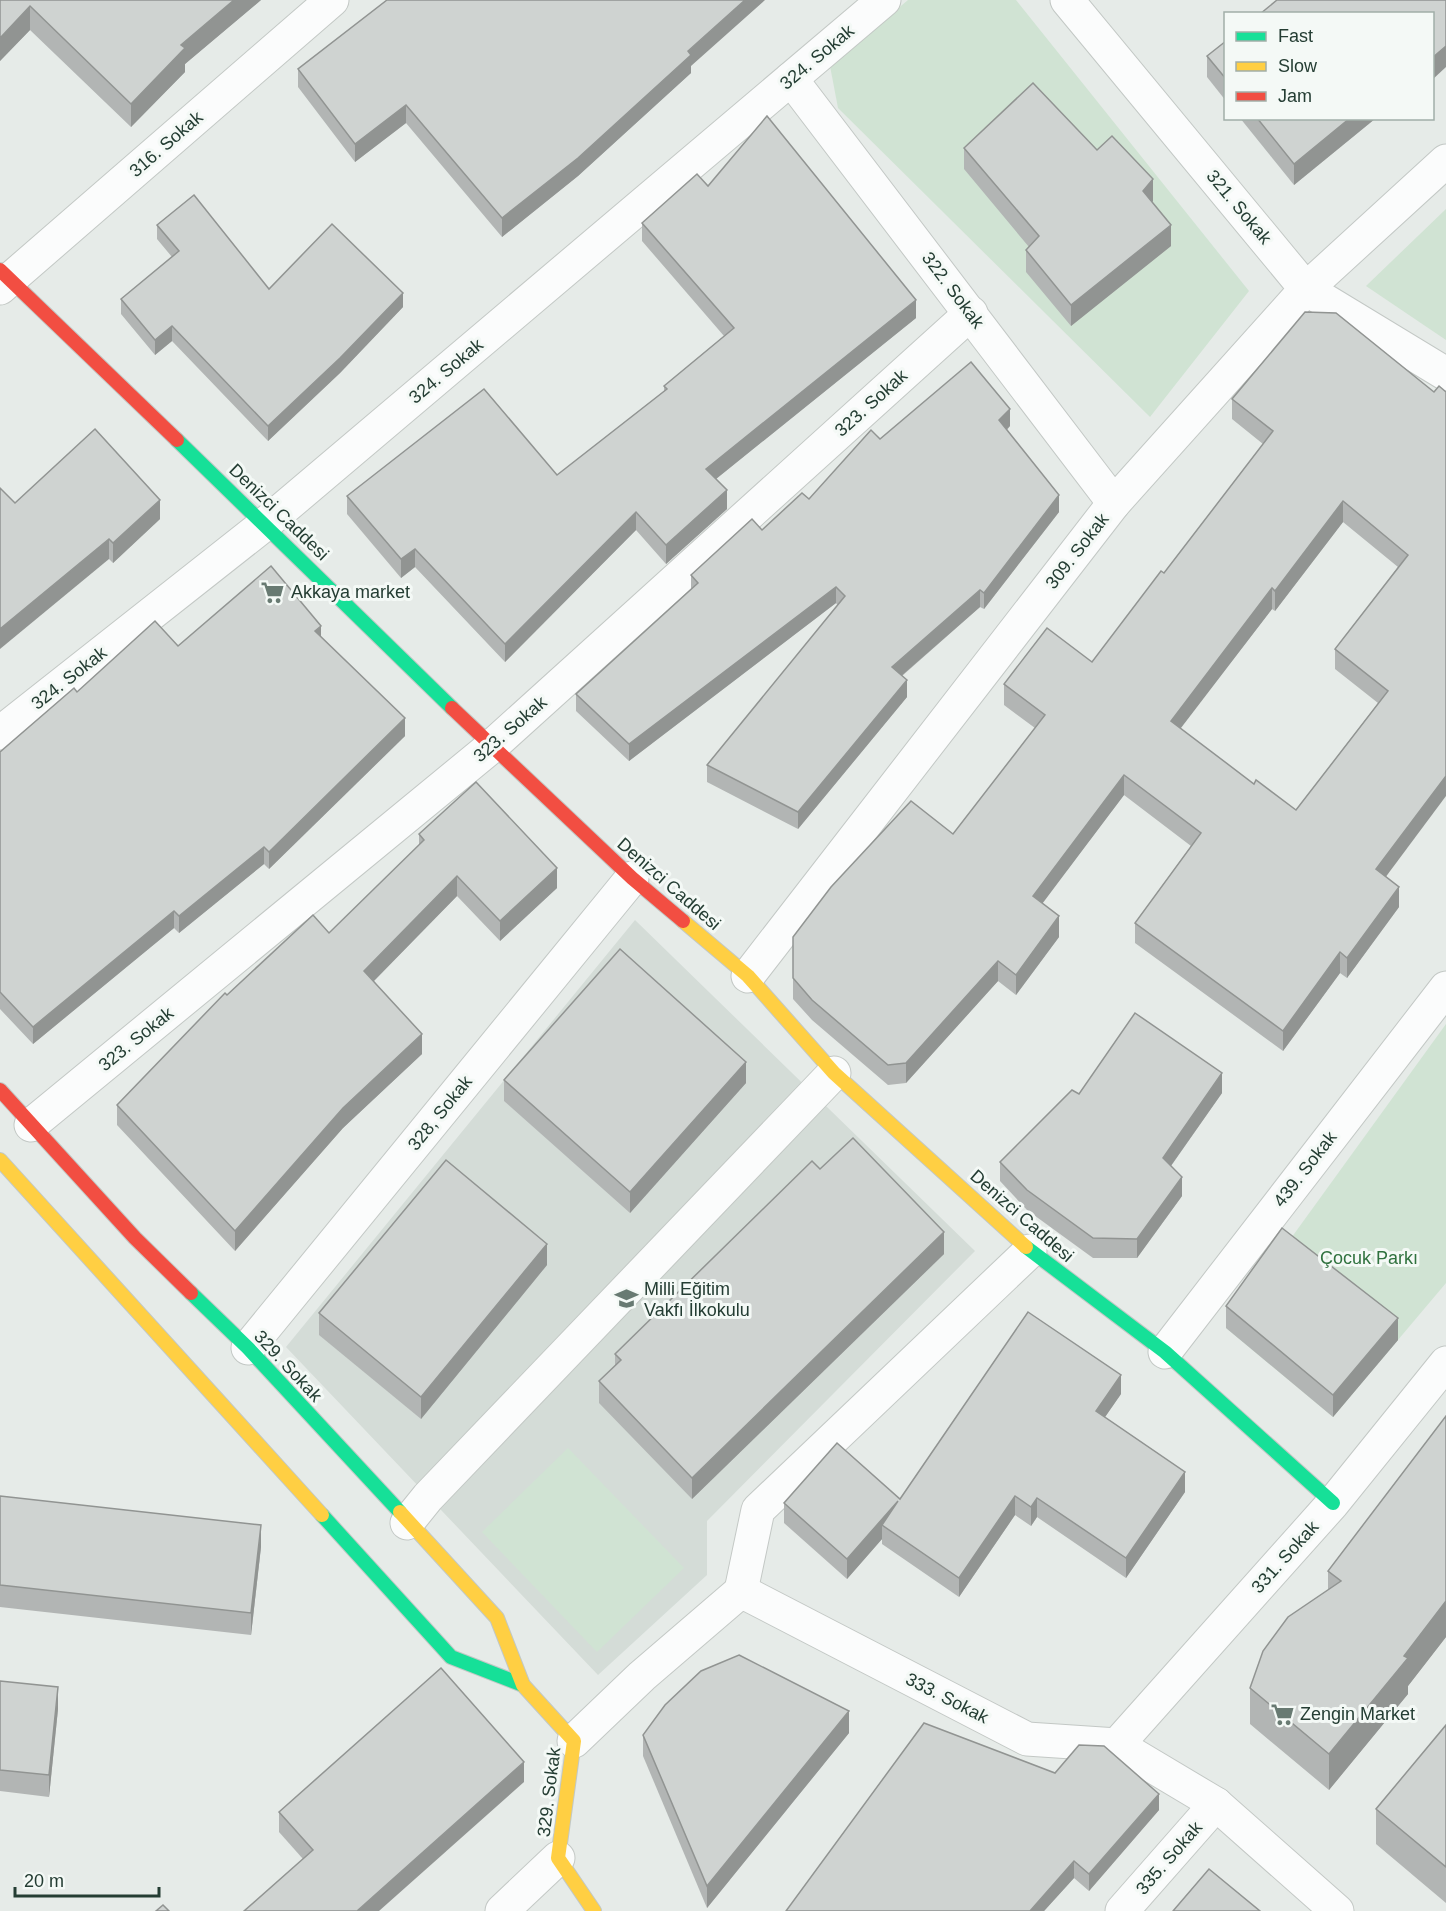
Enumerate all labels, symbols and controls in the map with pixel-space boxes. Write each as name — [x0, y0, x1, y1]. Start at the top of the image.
legend — [1224, 12, 1434, 120]
street label: 324. Sokak — [776, 20, 859, 94]
text: Fast — [1278, 26, 1313, 46]
text: Slow — [1278, 56, 1318, 76]
text: Jam — [1278, 86, 1312, 106]
street label: 316. Sokak — [125, 106, 207, 181]
street label: 321. Sokak — [1202, 166, 1276, 249]
street label: 322. Sokak — [918, 248, 989, 333]
street label: 324. Sokak — [405, 334, 488, 408]
street label: 323. Sokak — [831, 365, 912, 441]
street label: Denizci Caddesi — [225, 460, 333, 564]
street label: 309. Sokak — [1041, 509, 1113, 593]
supermarket icon: Akkaya market — [260, 579, 286, 605]
place label: Akkaya market — [291, 582, 410, 602]
street label: 324. Sokak — [27, 642, 111, 714]
street label: 323. Sokak — [469, 691, 551, 766]
street label: Denizci Caddesi — [613, 834, 725, 934]
street label: 323. Sokak — [95, 1002, 178, 1075]
street label: 328, Sokak — [404, 1071, 477, 1154]
street label: 439. Sokak — [1269, 1127, 1341, 1211]
street label: Denizci Caddesi — [966, 1166, 1078, 1266]
park label: Çocuk Parkı — [1320, 1248, 1418, 1268]
place label: Milli Eğitim Vakfı İlkokulu — [644, 1279, 750, 1320]
school or university icon: Milli Eğitim Vakfı İlkokulu — [613, 1286, 639, 1312]
street label: 329. Sokak — [250, 1326, 327, 1406]
street label: 331. Sokak — [1247, 1516, 1323, 1597]
street label: 333. Sokak — [902, 1669, 993, 1728]
supermarket icon: Zengin Market — [1269, 1701, 1295, 1727]
place label: Zengin Market — [1300, 1704, 1415, 1724]
street label: 329. Sokak — [534, 1745, 565, 1838]
street label: 335. Sokak — [1132, 1817, 1207, 1899]
scale bar — [15, 1860, 159, 1898]
text: 20 m — [24, 1871, 64, 1891]

